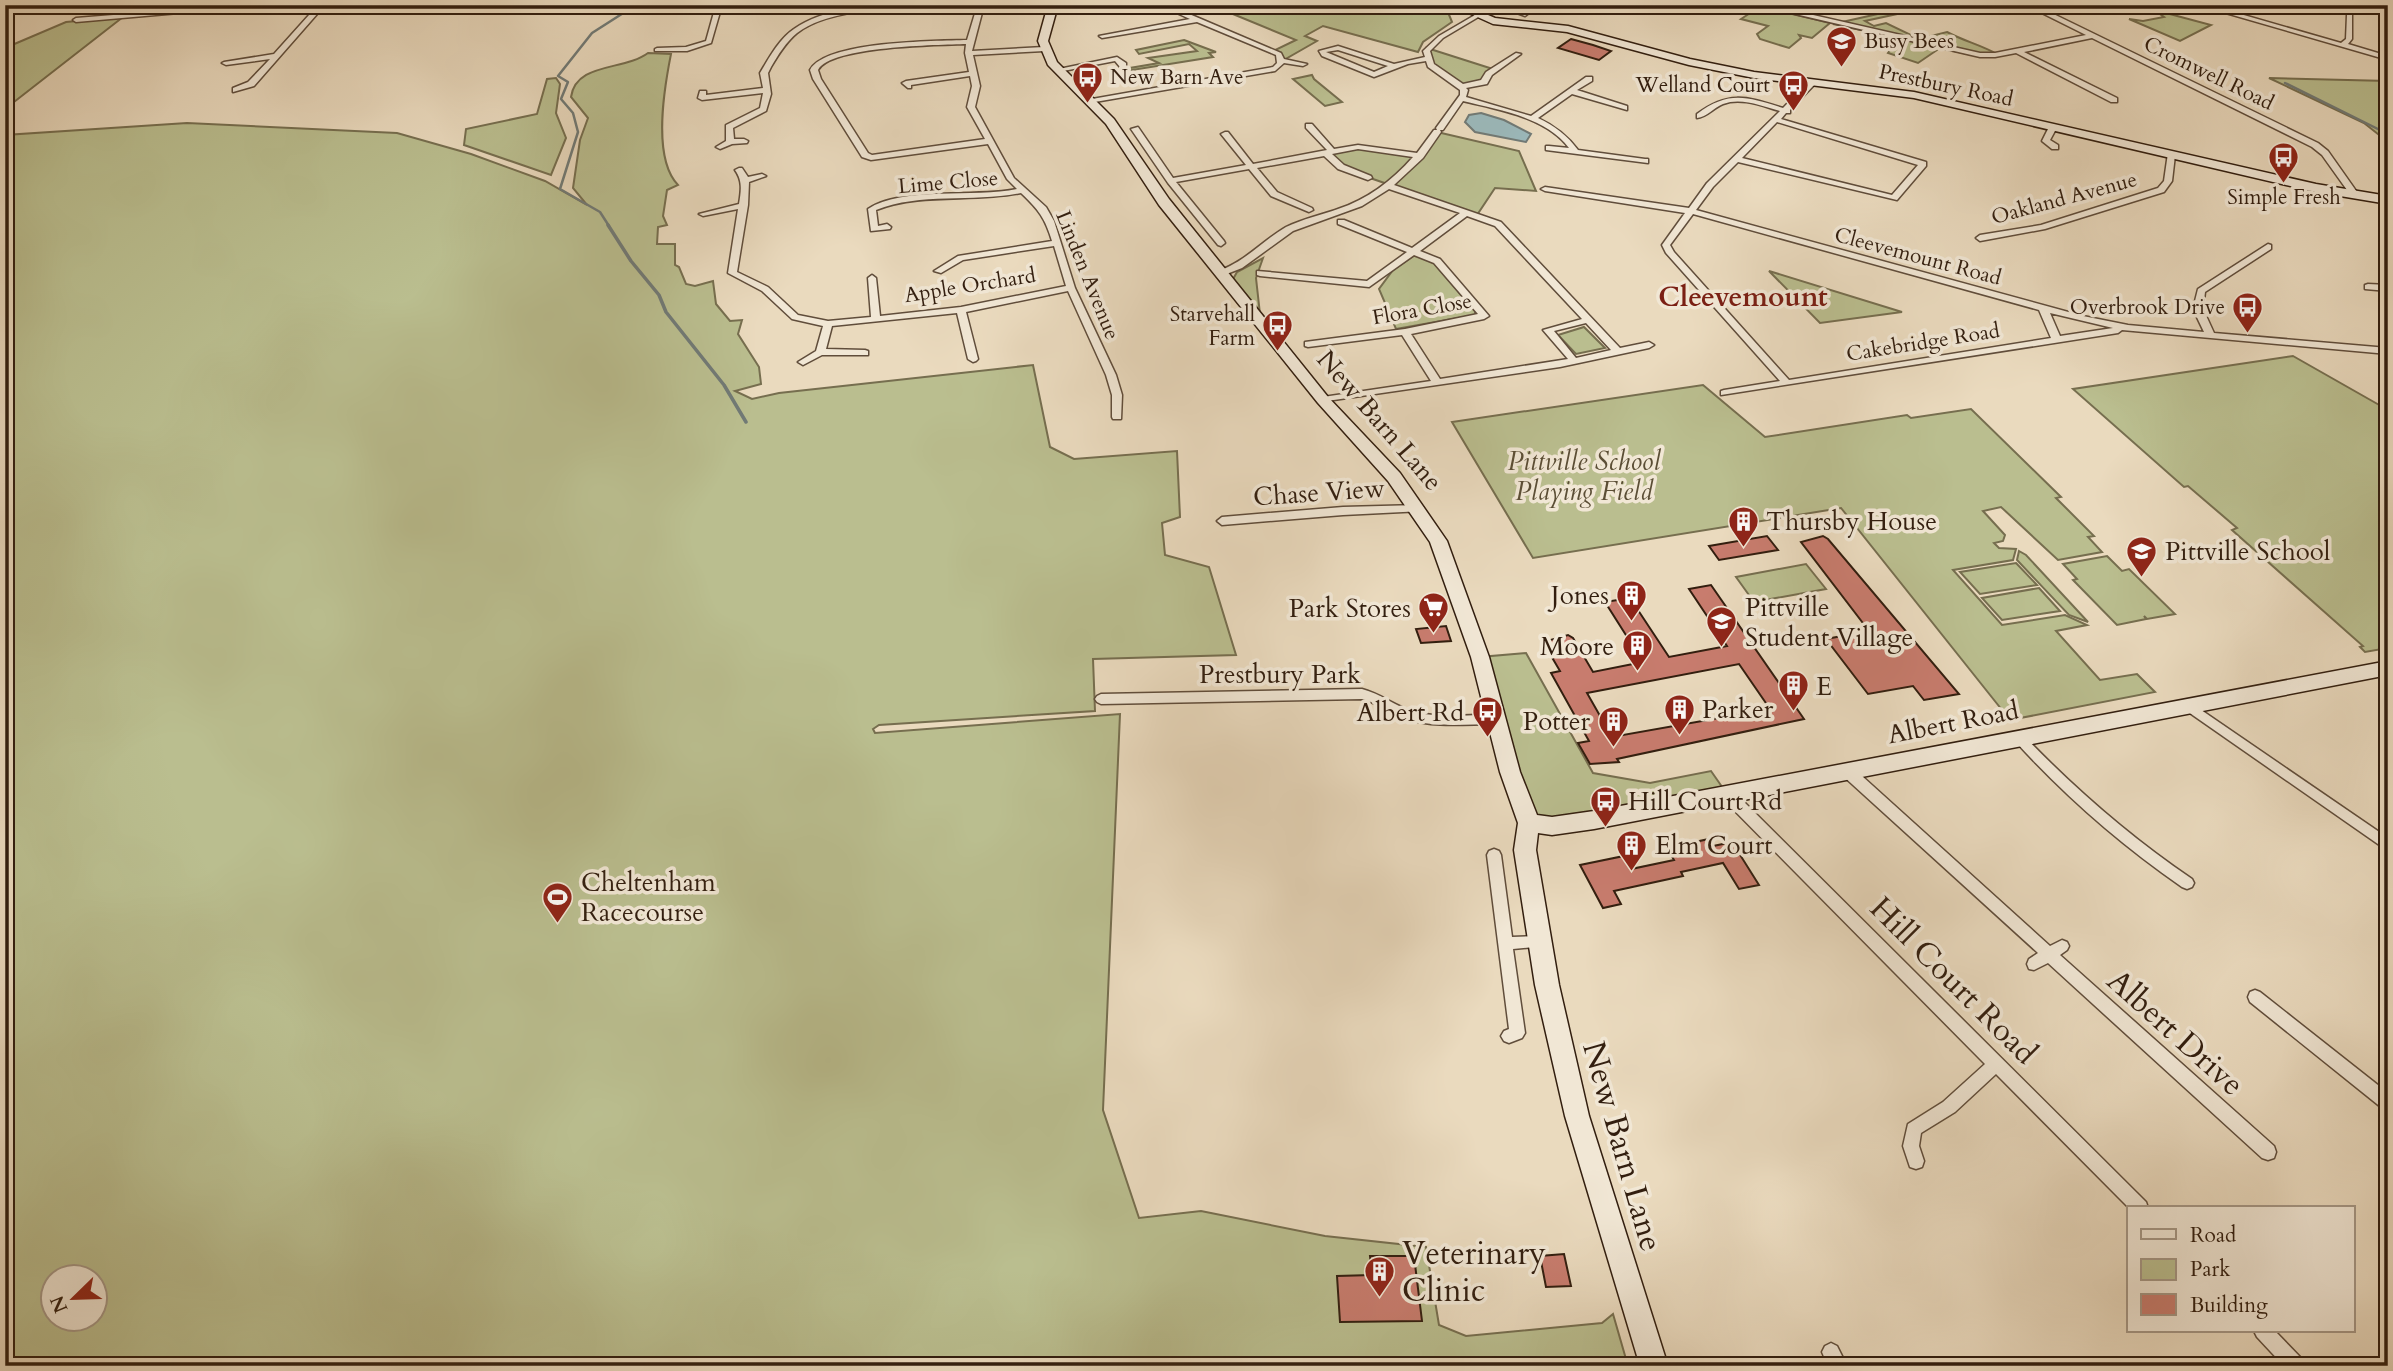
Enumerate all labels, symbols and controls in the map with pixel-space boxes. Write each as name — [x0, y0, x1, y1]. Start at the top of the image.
school or university icon: Busy Bees — [1824, 24, 1858, 68]
place label: Busy Bees — [1864, 27, 1954, 56]
street label: Cromwell Road — [2139, 29, 2279, 118]
street label: Prestbury Road — [1876, 57, 2016, 114]
bus stop icon: New Barn Ave — [1070, 60, 1104, 104]
place label: New Barn Ave — [1110, 63, 1244, 92]
bus stop icon: Welland Court — [1776, 68, 1810, 112]
place label: Welland Court — [1635, 71, 1770, 100]
bus stop icon: Simple Fresh — [2267, 140, 2301, 184]
street label: Lime Close — [897, 164, 1000, 201]
street label: Oakland Avenue — [1988, 165, 2140, 232]
place label: Simple Fresh — [2227, 183, 2341, 212]
street label: Linden Avenue — [1048, 206, 1127, 344]
street label: Cleevemount Road — [1831, 220, 2005, 293]
street label: Apple Orchard — [902, 261, 1038, 310]
district label: Cleevemount — [1658, 278, 1828, 316]
street label: Flora Close — [1370, 286, 1474, 332]
bus stop icon: Overbrook Drive — [2231, 290, 2265, 334]
place label: Overbrook Drive — [2070, 293, 2225, 322]
place label: Starvehall Farm — [1170, 300, 1255, 353]
bus stop icon: Starvehall Farm — [1261, 309, 1295, 353]
street label: Cakebridge Road — [1844, 316, 2002, 369]
street label: New Barn Lane — [1309, 343, 1450, 498]
park label: Pittville School Playing Field — [1507, 444, 1661, 509]
street label: Chase View — [1252, 470, 1386, 515]
building icon: Thursby House — [1726, 504, 1760, 548]
place label: Thursby House — [1766, 504, 1937, 539]
school or university icon: Pittville School — [2125, 534, 2159, 578]
place label: Pittville School — [2165, 534, 2331, 569]
place label: Jones — [1547, 578, 1609, 613]
building icon: Jones — [1615, 578, 1649, 622]
place label: Pittville Student Village — [1745, 590, 1913, 655]
place label: Park Stores — [1289, 591, 1411, 626]
supermarket icon: Park Stores — [1417, 591, 1451, 635]
school or university icon: Pittville Student Village — [1705, 605, 1739, 649]
place label: Moore — [1540, 629, 1614, 664]
building icon: Moore — [1620, 629, 1654, 673]
street label: Prestbury Park — [1199, 657, 1361, 692]
building icon: E — [1776, 669, 1810, 713]
place label: E — [1816, 669, 1832, 704]
building icon: Parker — [1662, 692, 1696, 736]
place label: Parker — [1702, 692, 1774, 727]
street label: Albert Road — [1885, 693, 2022, 752]
place label: Albert Rd — [1357, 695, 1464, 730]
bus stop icon: Albert Rd — [1470, 695, 1504, 739]
place label: Potter — [1523, 704, 1591, 739]
building icon: Potter — [1596, 704, 1630, 748]
bus stop icon: Hill Court Rd — [1588, 784, 1622, 828]
place label: Hill Court Rd — [1628, 784, 1782, 819]
building icon: Elm Court — [1615, 828, 1649, 872]
place label: Elm Court — [1655, 828, 1773, 863]
place label: Cheltenham Racecourse — [581, 865, 716, 930]
sports icon: Cheltenham Racecourse — [541, 880, 575, 924]
street label: Hill Court Road — [1860, 887, 2047, 1074]
street label: Albert Drive — [2097, 959, 2253, 1106]
street label: New Barn Lane — [1571, 1036, 1673, 1256]
legend — [2127, 1206, 2354, 1332]
text: Road — [2190, 1221, 2236, 1250]
place label: Veterinary Clinic — [1402, 1232, 1546, 1313]
building icon: Veterinary Clinic — [1362, 1254, 1396, 1298]
text: Park — [2190, 1255, 2231, 1284]
north arrow — [38, 1262, 108, 1332]
text: N — [44, 1291, 74, 1317]
text: Building — [2190, 1291, 2268, 1320]

